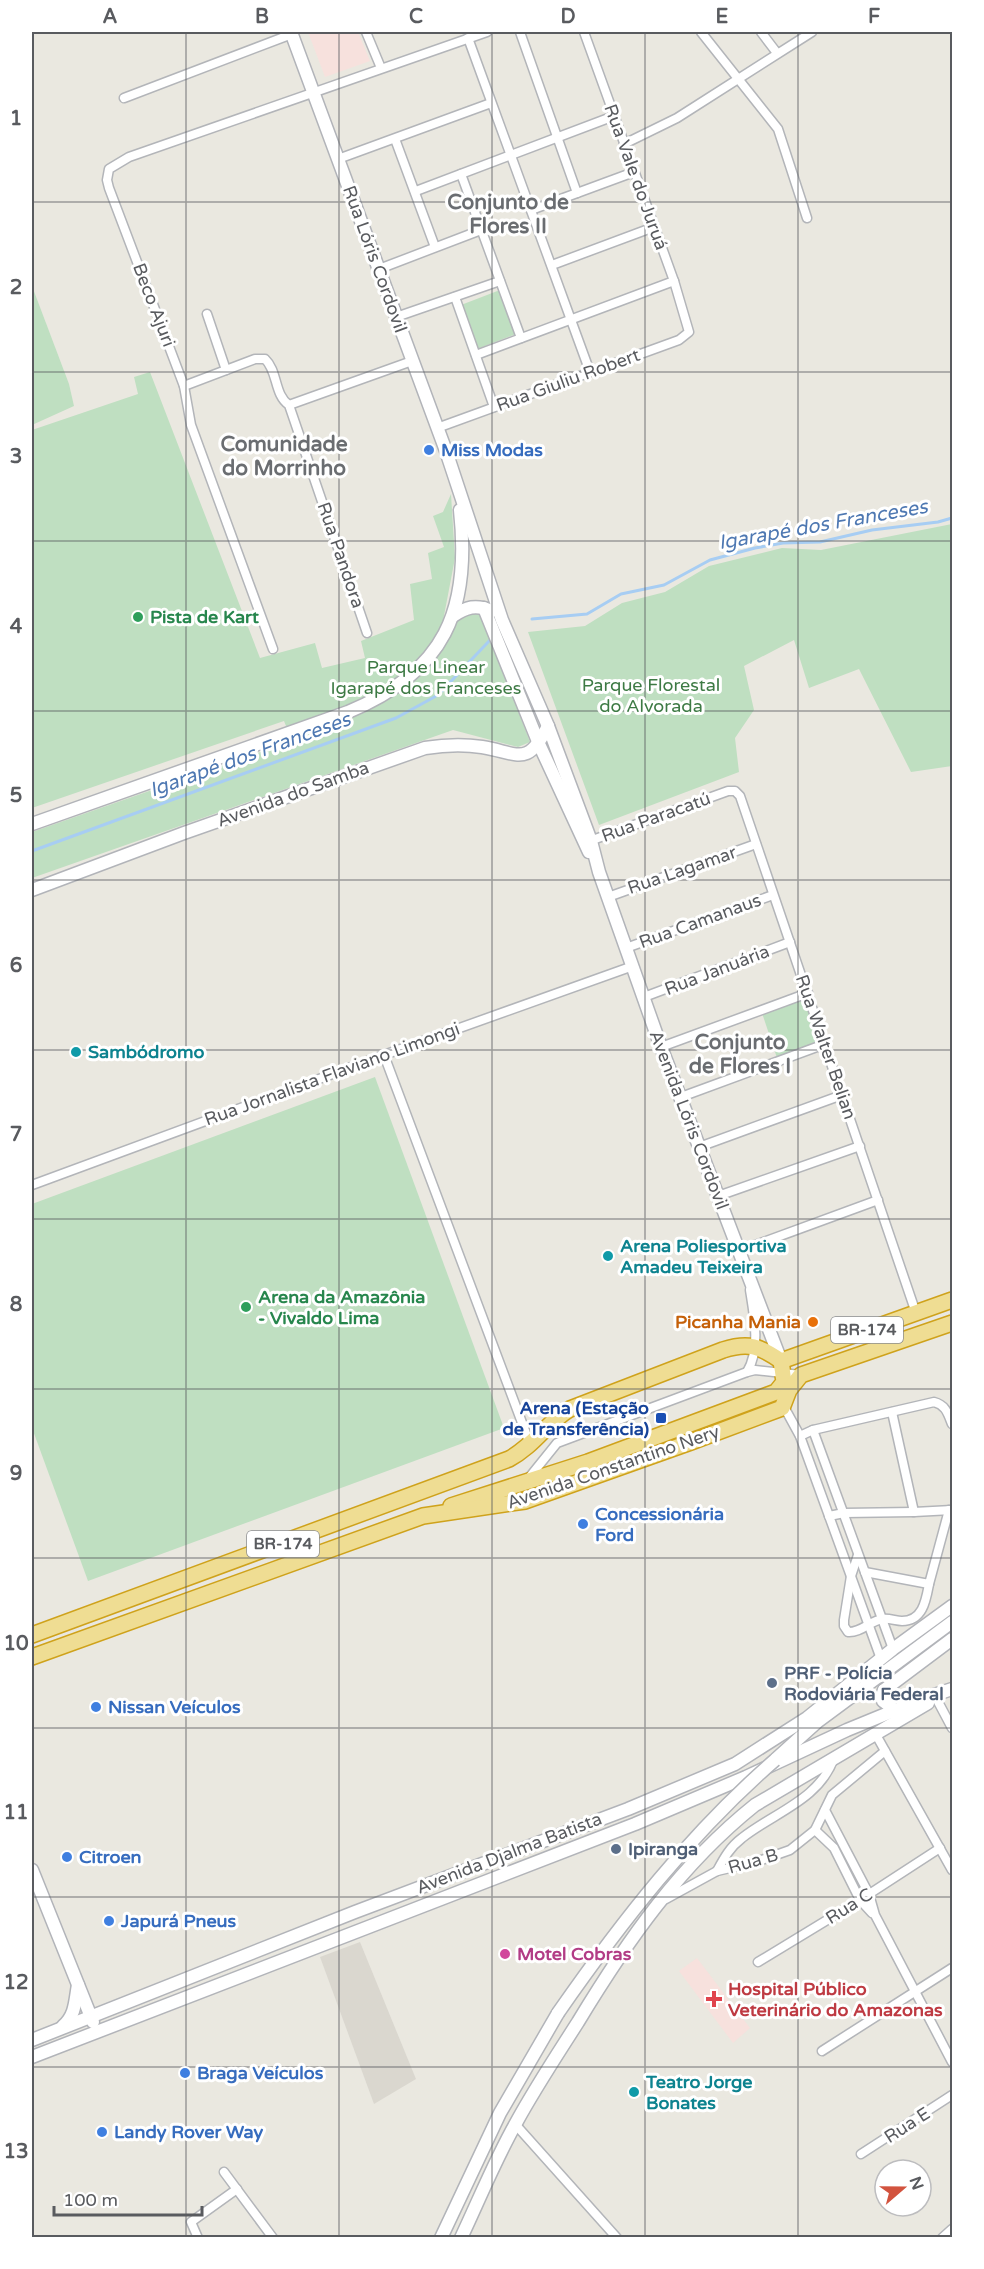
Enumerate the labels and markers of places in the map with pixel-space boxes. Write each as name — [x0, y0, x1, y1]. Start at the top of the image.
place label: Miss Modas — [441, 439, 543, 461]
marker: Miss Modas — [422, 443, 436, 457]
place label: Pista de Kart — [150, 606, 259, 628]
marker: Pista de Kart — [131, 610, 145, 624]
place label: Sambódromo — [88, 1041, 204, 1063]
marker: Sambódromo — [69, 1045, 83, 1059]
place label: Arena Poliesportiva Amadeu Teixeira — [620, 1235, 787, 1278]
marker: Arena Poliesportiva Amadeu Teixeira — [601, 1249, 615, 1263]
place label: Arena da Amazônia - Vivaldo Lima — [258, 1286, 425, 1329]
marker: Arena da Amazônia - Vivaldo Lima — [239, 1300, 253, 1314]
place label: Picanha Mania — [675, 1311, 801, 1333]
marker: Picanha Mania — [806, 1315, 820, 1329]
place label: Arena (Estação de Transferência) — [503, 1397, 649, 1440]
marker: Arena (Estação de Transferência) — [654, 1411, 668, 1425]
place label: Concessionária Ford — [595, 1503, 724, 1546]
marker: Concessionária Ford — [576, 1517, 590, 1531]
place label: PRF - Polícia Rodoviária Federal — [784, 1662, 944, 1705]
marker: PRF - Polícia Rodoviária Federal — [765, 1676, 779, 1690]
place label: Nissan Veículos — [108, 1696, 241, 1718]
marker: Nissan Veículos — [89, 1700, 103, 1714]
place label: Ipiranga — [628, 1838, 698, 1860]
marker: Ipiranga — [609, 1842, 623, 1856]
place label: Citroen — [79, 1846, 142, 1868]
marker: Citroen — [60, 1850, 74, 1864]
place label: Japurá Pneus — [120, 1910, 237, 1932]
marker: Japurá Pneus — [102, 1914, 116, 1928]
place label: Motel Cobras — [517, 1943, 632, 1965]
marker: Motel Cobras — [498, 1947, 512, 1961]
place label: Hospital Público Veterinário do Amazonas — [728, 1978, 943, 2021]
marker: Hospital Público Veterinário do Amazonas — [705, 1990, 723, 2008]
place label: Braga Veículos — [197, 2062, 324, 2084]
marker: Braga Veículos — [178, 2066, 192, 2080]
place label: Teatro Jorge Bonates — [645, 2071, 753, 2114]
marker: Teatro Jorge Bonates — [627, 2085, 641, 2099]
place label: Landy Rover Way — [114, 2121, 263, 2143]
marker: Landy Rover Way — [95, 2125, 109, 2139]

